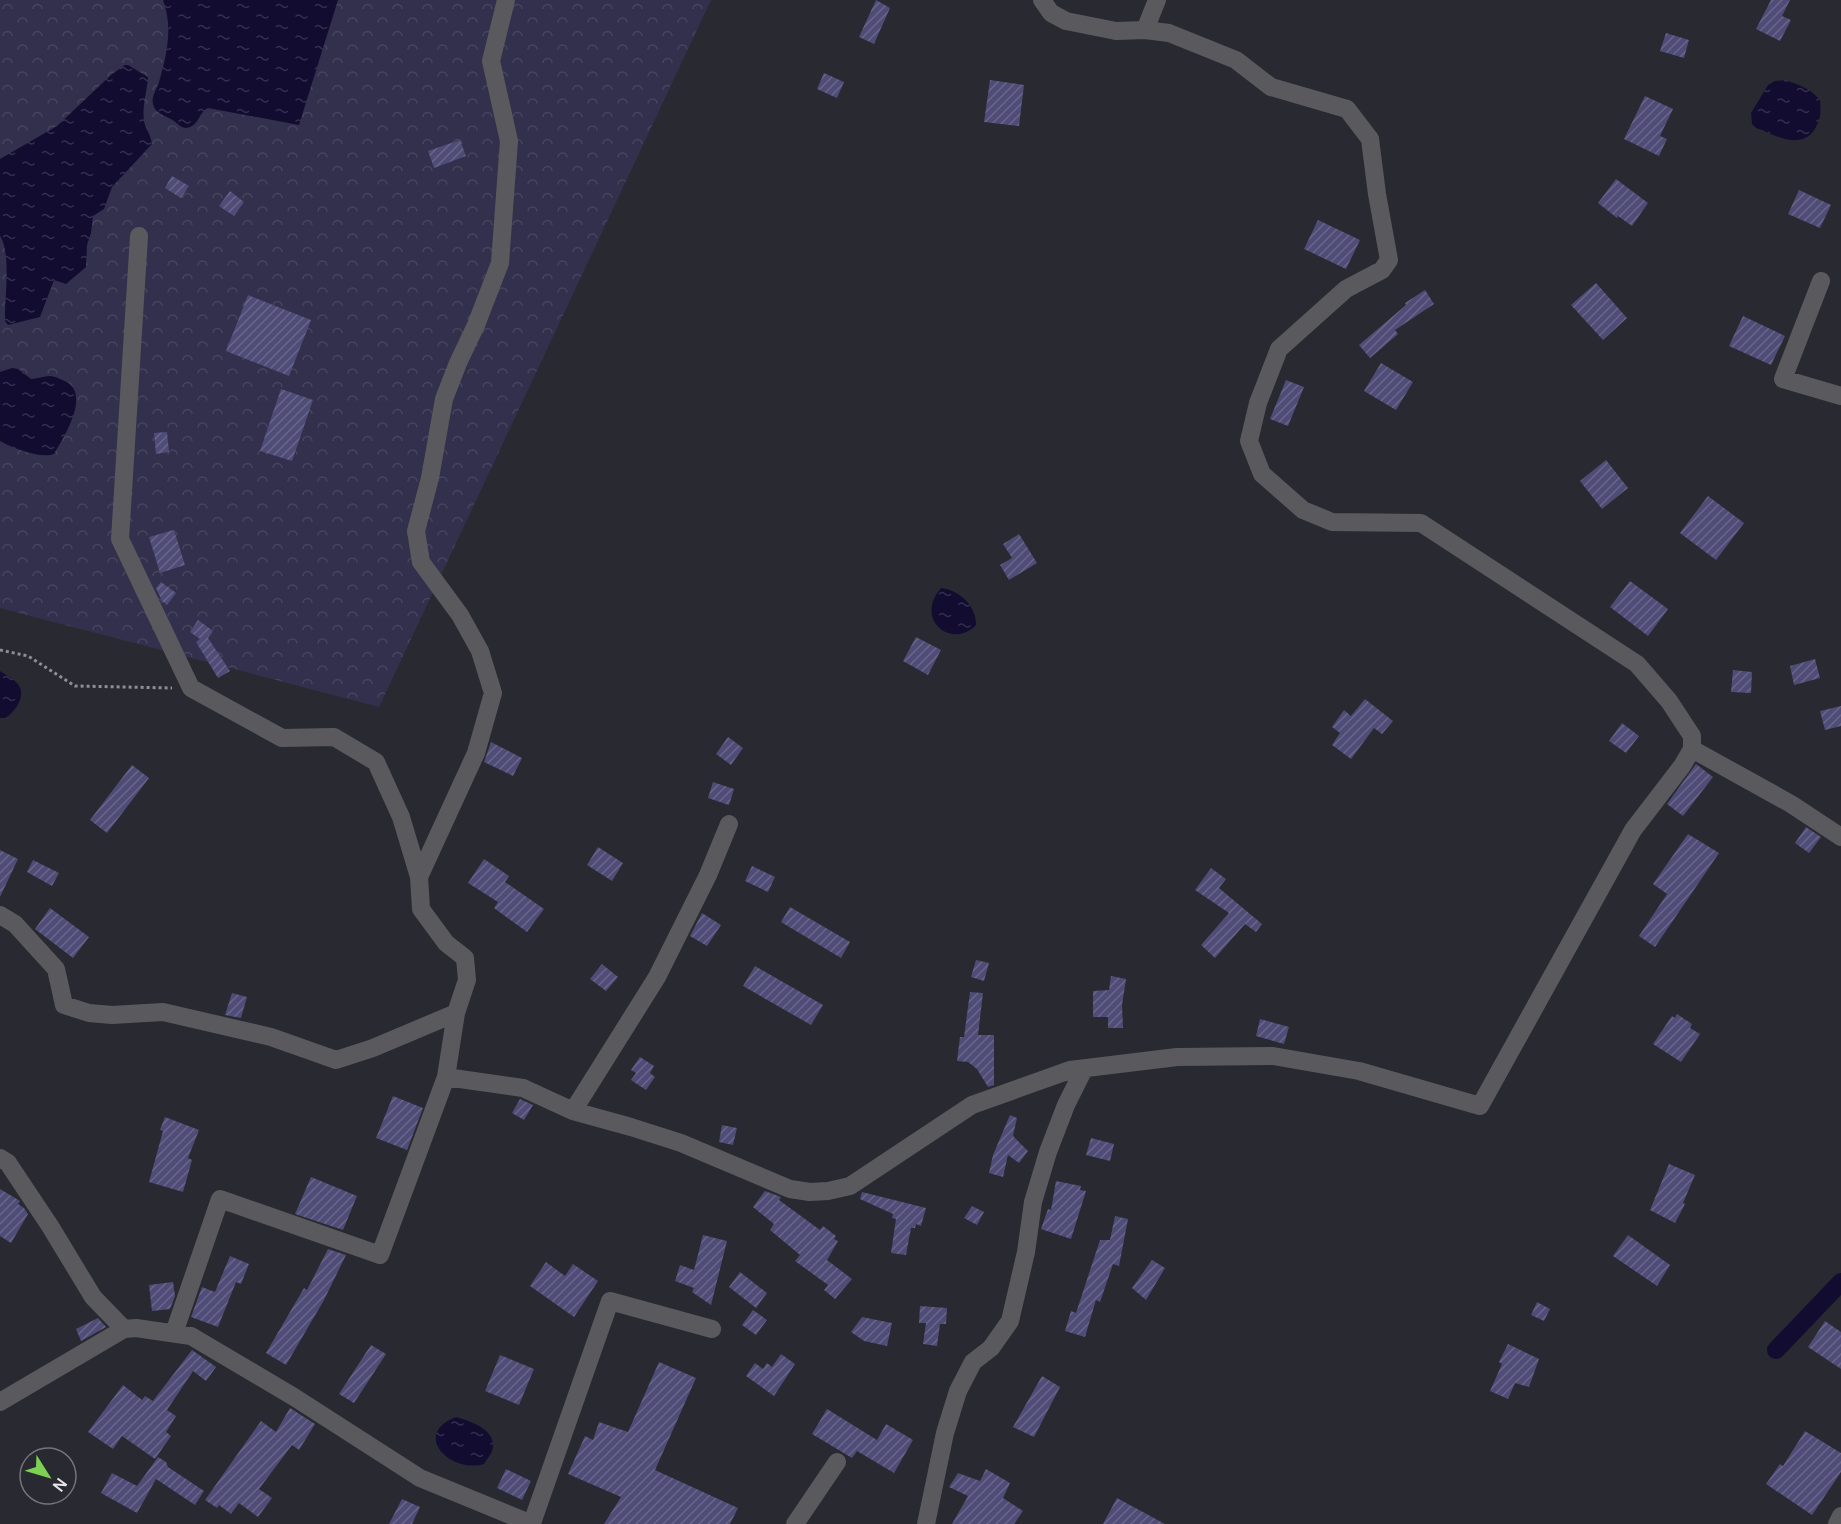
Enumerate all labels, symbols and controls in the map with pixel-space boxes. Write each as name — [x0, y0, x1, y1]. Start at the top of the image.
north arrow — [18, 1446, 78, 1506]
text: N — [48, 1474, 72, 1496]

